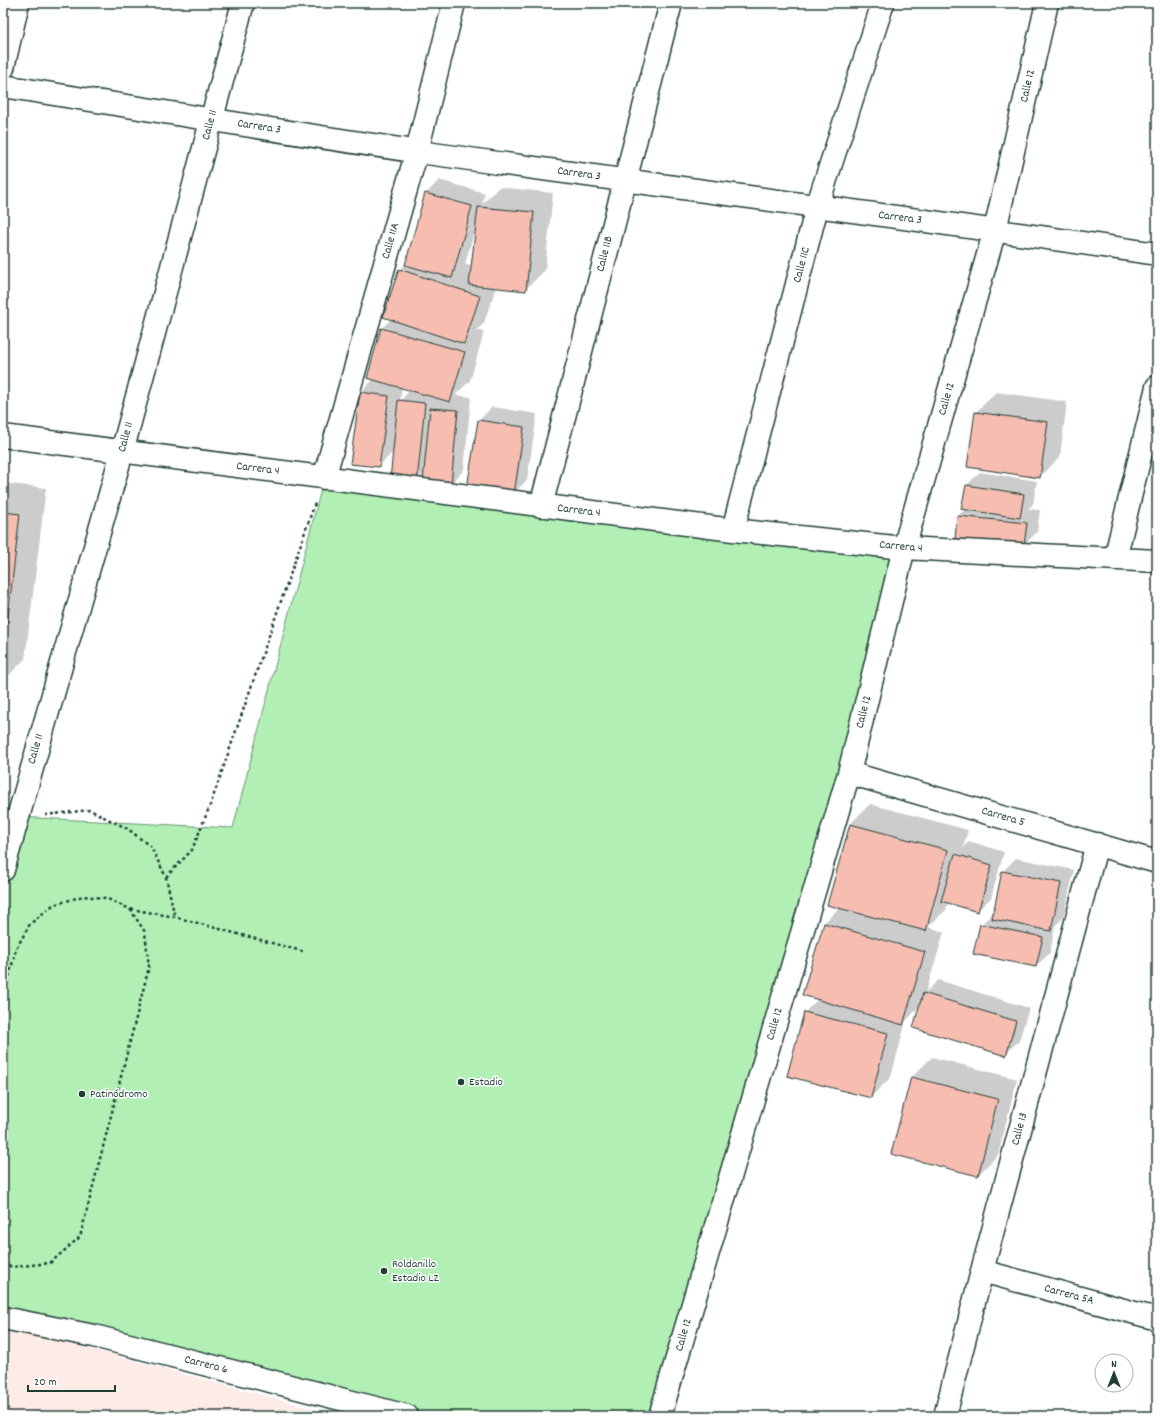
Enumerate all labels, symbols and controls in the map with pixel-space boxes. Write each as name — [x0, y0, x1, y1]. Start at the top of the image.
street label: Calle 12 — [1016, 68, 1040, 104]
street label: Calle 11 — [198, 108, 222, 142]
street label: Carrera 3 — [236, 115, 282, 139]
street label: Carrera 3 — [556, 163, 602, 185]
street label: Carrera 3 — [877, 207, 923, 229]
street label: Calle 11A — [378, 220, 404, 261]
street label: Calle 11B — [592, 234, 618, 274]
street label: Calle 11C — [789, 245, 815, 285]
street label: Calle 12 — [934, 381, 960, 417]
street label: Calle 11 — [114, 420, 138, 454]
street label: Carrera 4 — [235, 458, 281, 480]
street label: Carrera 4 — [556, 500, 602, 522]
street label: Carrera 4 — [879, 537, 923, 557]
street label: Calle 12 — [852, 694, 876, 730]
street label: Calle 11 — [24, 732, 48, 766]
street label: Carrera 5 — [979, 803, 1027, 831]
street label: Calle 12 — [762, 1006, 788, 1042]
place label: Estadio — [469, 1074, 503, 1091]
marker: Estadio — [456, 1077, 466, 1087]
place label: Patinódromo — [90, 1086, 148, 1103]
marker: Patinódromo — [77, 1089, 87, 1099]
street label: Calle 13 — [1007, 1111, 1033, 1147]
place label: Roldanillo Estadio LZ — [392, 1256, 439, 1287]
marker: Roldanillo Estadio LZ — [379, 1266, 389, 1276]
street label: Carrera 5A — [1042, 1280, 1096, 1310]
street label: Calle 12 — [671, 1317, 697, 1353]
street label: Carrera 6 — [182, 1351, 230, 1379]
north arrow — [1094, 1353, 1134, 1393]
text: N — [1111, 1357, 1117, 1373]
scale bar — [28, 1367, 115, 1393]
text: 20 m — [34, 1374, 57, 1391]

